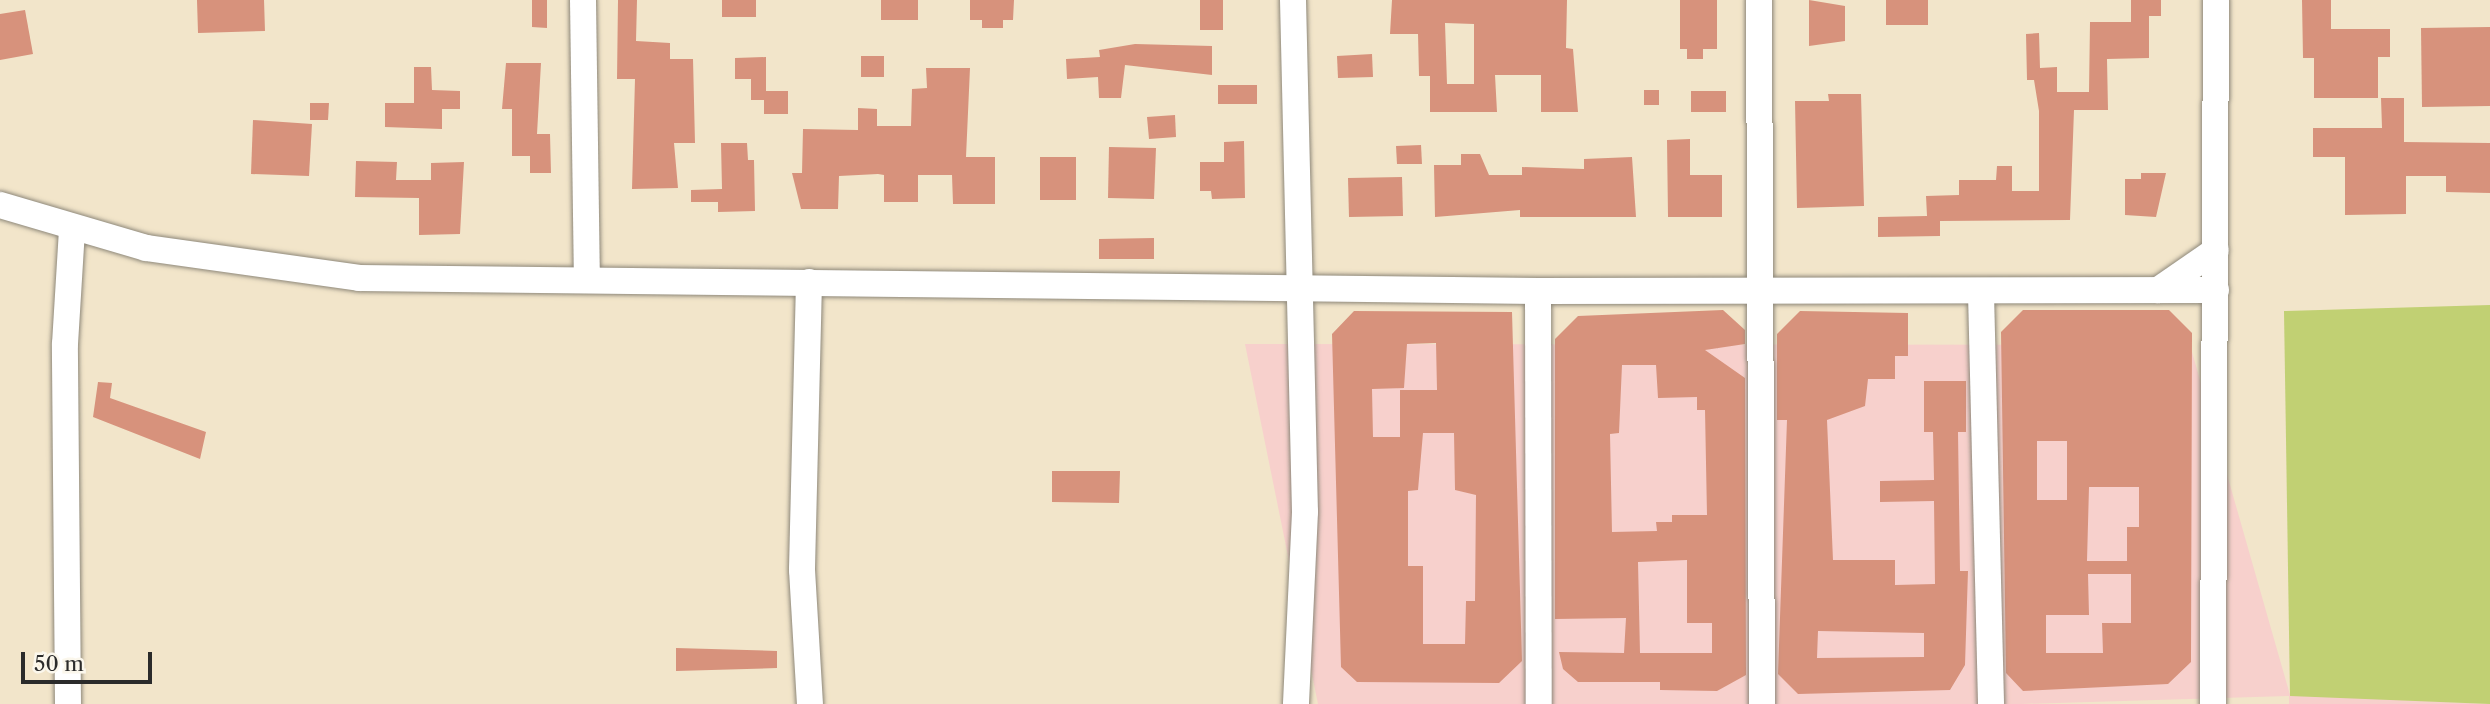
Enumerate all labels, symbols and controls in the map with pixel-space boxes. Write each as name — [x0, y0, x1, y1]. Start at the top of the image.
scale bar — [24, 638, 156, 682]
text: 50 m — [34, 651, 84, 676]

